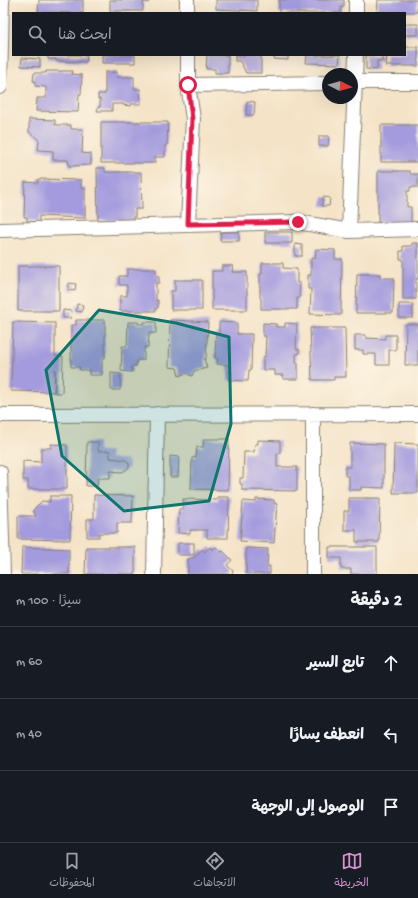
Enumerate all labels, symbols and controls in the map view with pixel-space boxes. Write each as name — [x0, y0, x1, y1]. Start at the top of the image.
search box — [12, 12, 406, 56]
icon: search — [26, 23, 48, 45]
text: ابحث هنا — [58, 27, 112, 45]
north arrow — [322, 68, 358, 104]
route start — [179, 76, 197, 94]
route end — [289, 213, 307, 231]
text: 2 دقيقة — [350, 592, 402, 612]
text: سيرًا · 100 m — [16, 594, 81, 609]
icon: ahead — [380, 652, 402, 674]
text: 60 m — [16, 655, 42, 670]
text: تابع السير — [307, 655, 364, 673]
icon: left — [380, 724, 402, 746]
text: 40 m — [16, 727, 42, 742]
text: انعطف يسارًا — [290, 727, 364, 745]
icon: arrive — [380, 796, 402, 818]
text: الوصول إلى الوجهة — [251, 799, 364, 817]
tab: المحفوظات — [49, 850, 95, 892]
tab: الاتجاهات — [193, 850, 236, 892]
tab: الخريطة — [334, 850, 369, 892]

